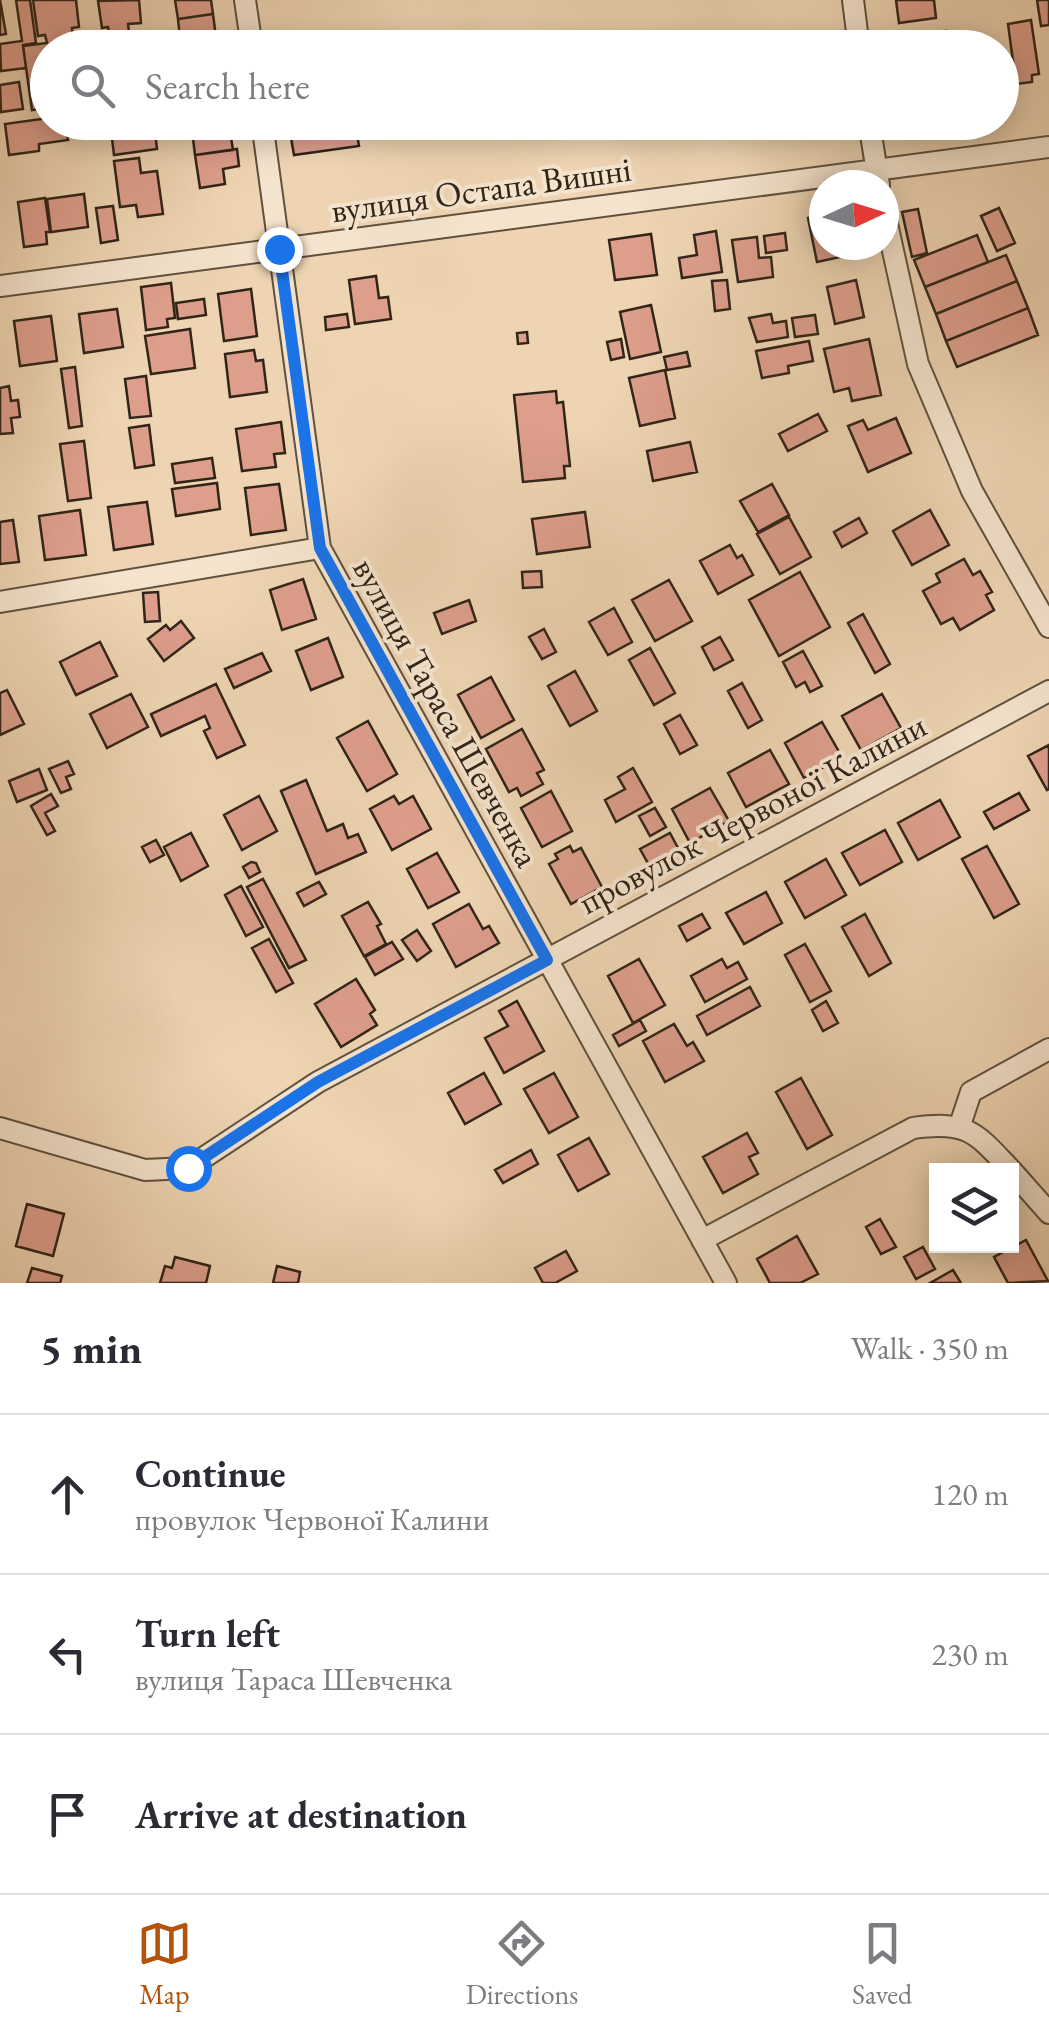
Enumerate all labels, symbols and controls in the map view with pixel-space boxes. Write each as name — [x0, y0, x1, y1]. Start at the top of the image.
search box — [30, 30, 1019, 140]
icon: search — [65, 58, 120, 113]
text: Search here — [145, 61, 310, 110]
street label: вулиця Остапа Вишні — [328, 146, 634, 233]
north arrow — [809, 170, 899, 260]
route end — [257, 227, 303, 273]
street label: вулиця Тараса Шевченка — [342, 549, 551, 875]
street label: провулок Червоної Калини — [570, 702, 934, 925]
route start — [166, 1146, 212, 1192]
map controls — [929, 1163, 1019, 1253]
button: layers — [929, 1163, 1019, 1253]
text: 5 min — [40, 1321, 142, 1376]
text: Walk · 350 m — [851, 1327, 1009, 1369]
text: Continue — [135, 1449, 286, 1498]
icon: ahead — [40, 1467, 95, 1522]
text: 120 m — [932, 1473, 1009, 1515]
text: провулок Червоної Калини — [135, 1498, 490, 1540]
text: Turn left — [135, 1609, 280, 1658]
icon: left — [40, 1627, 95, 1682]
text: 230 m — [932, 1633, 1009, 1675]
text: вулиця Тараса Шевченка — [135, 1658, 452, 1700]
icon: arrive — [40, 1787, 95, 1842]
text: Arrive at destination — [135, 1790, 467, 1839]
tab: Map — [137, 1916, 192, 2012]
tab: Directions — [466, 1916, 578, 2012]
tab: Saved — [852, 1916, 912, 2012]

